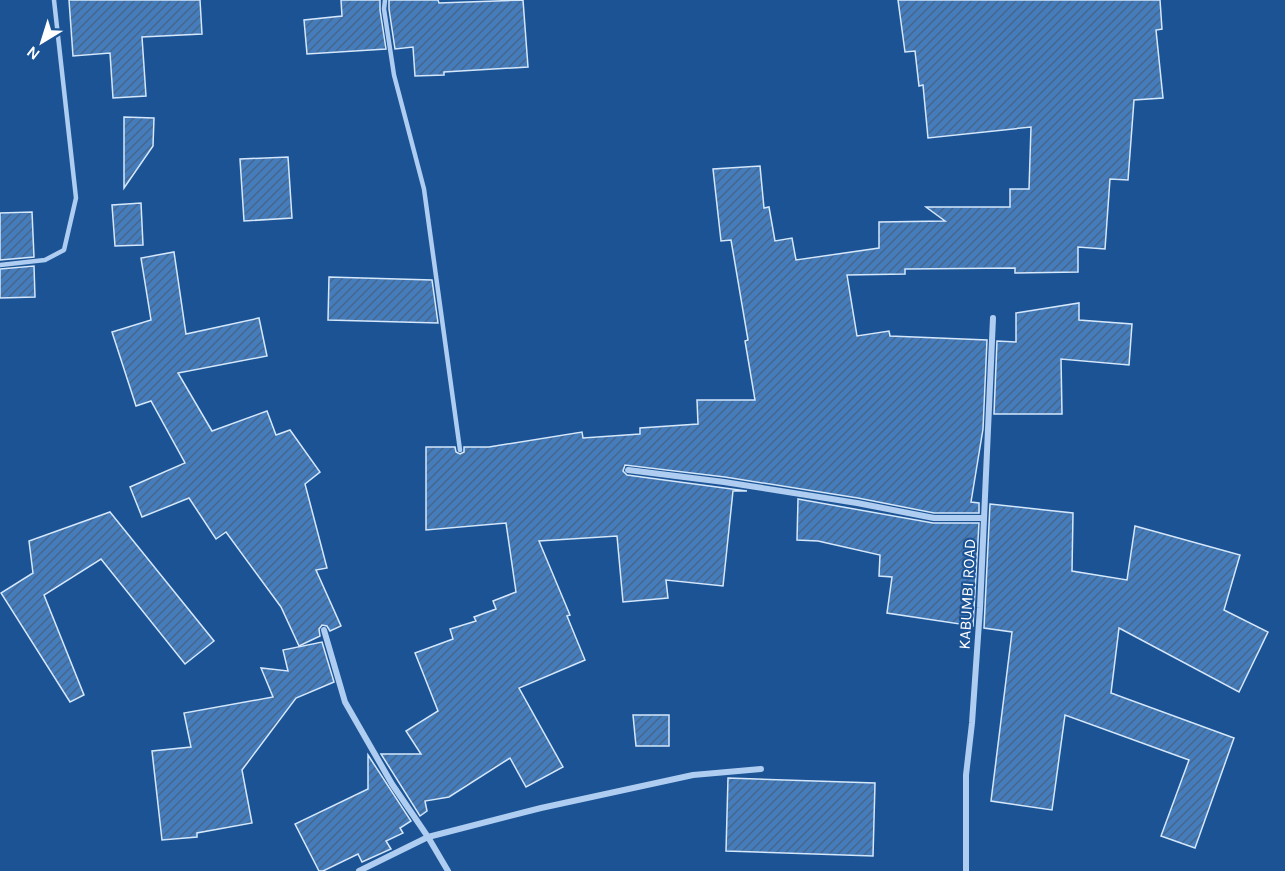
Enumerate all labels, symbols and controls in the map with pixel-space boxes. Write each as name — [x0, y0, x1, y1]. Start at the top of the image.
north arrow — [12, 12, 72, 72]
text: N — [23, 42, 43, 64]
street label: KABUMBI ROAD — [955, 538, 979, 650]

